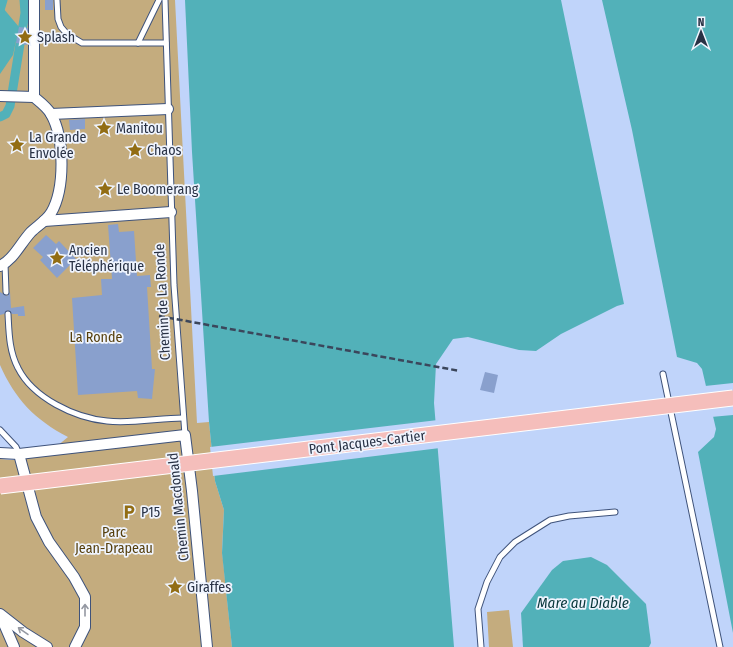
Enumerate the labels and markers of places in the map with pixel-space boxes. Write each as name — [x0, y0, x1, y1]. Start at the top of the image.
place icon: Splash — [16, 28, 34, 46]
place label: Splash — [37, 29, 75, 46]
place icon: Manitou — [95, 119, 113, 137]
place label: Manitou — [116, 120, 163, 137]
place label: La Grande Envolée — [29, 129, 86, 162]
place icon: La Grande Envolée — [8, 136, 26, 154]
place icon: Chaos — [126, 141, 144, 159]
place label: Chaos — [147, 142, 182, 159]
place icon: Le Boomerang — [96, 180, 114, 198]
place label: Le Boomerang — [117, 181, 199, 198]
place label: Ancien Téléphérique — [69, 242, 144, 275]
place icon: Ancien Téléphérique — [48, 249, 66, 267]
parking icon: P15 — [120, 503, 138, 521]
place label: P15 — [141, 504, 160, 521]
place icon: Giraffes — [166, 578, 184, 596]
place label: Giraffes — [187, 579, 231, 596]

